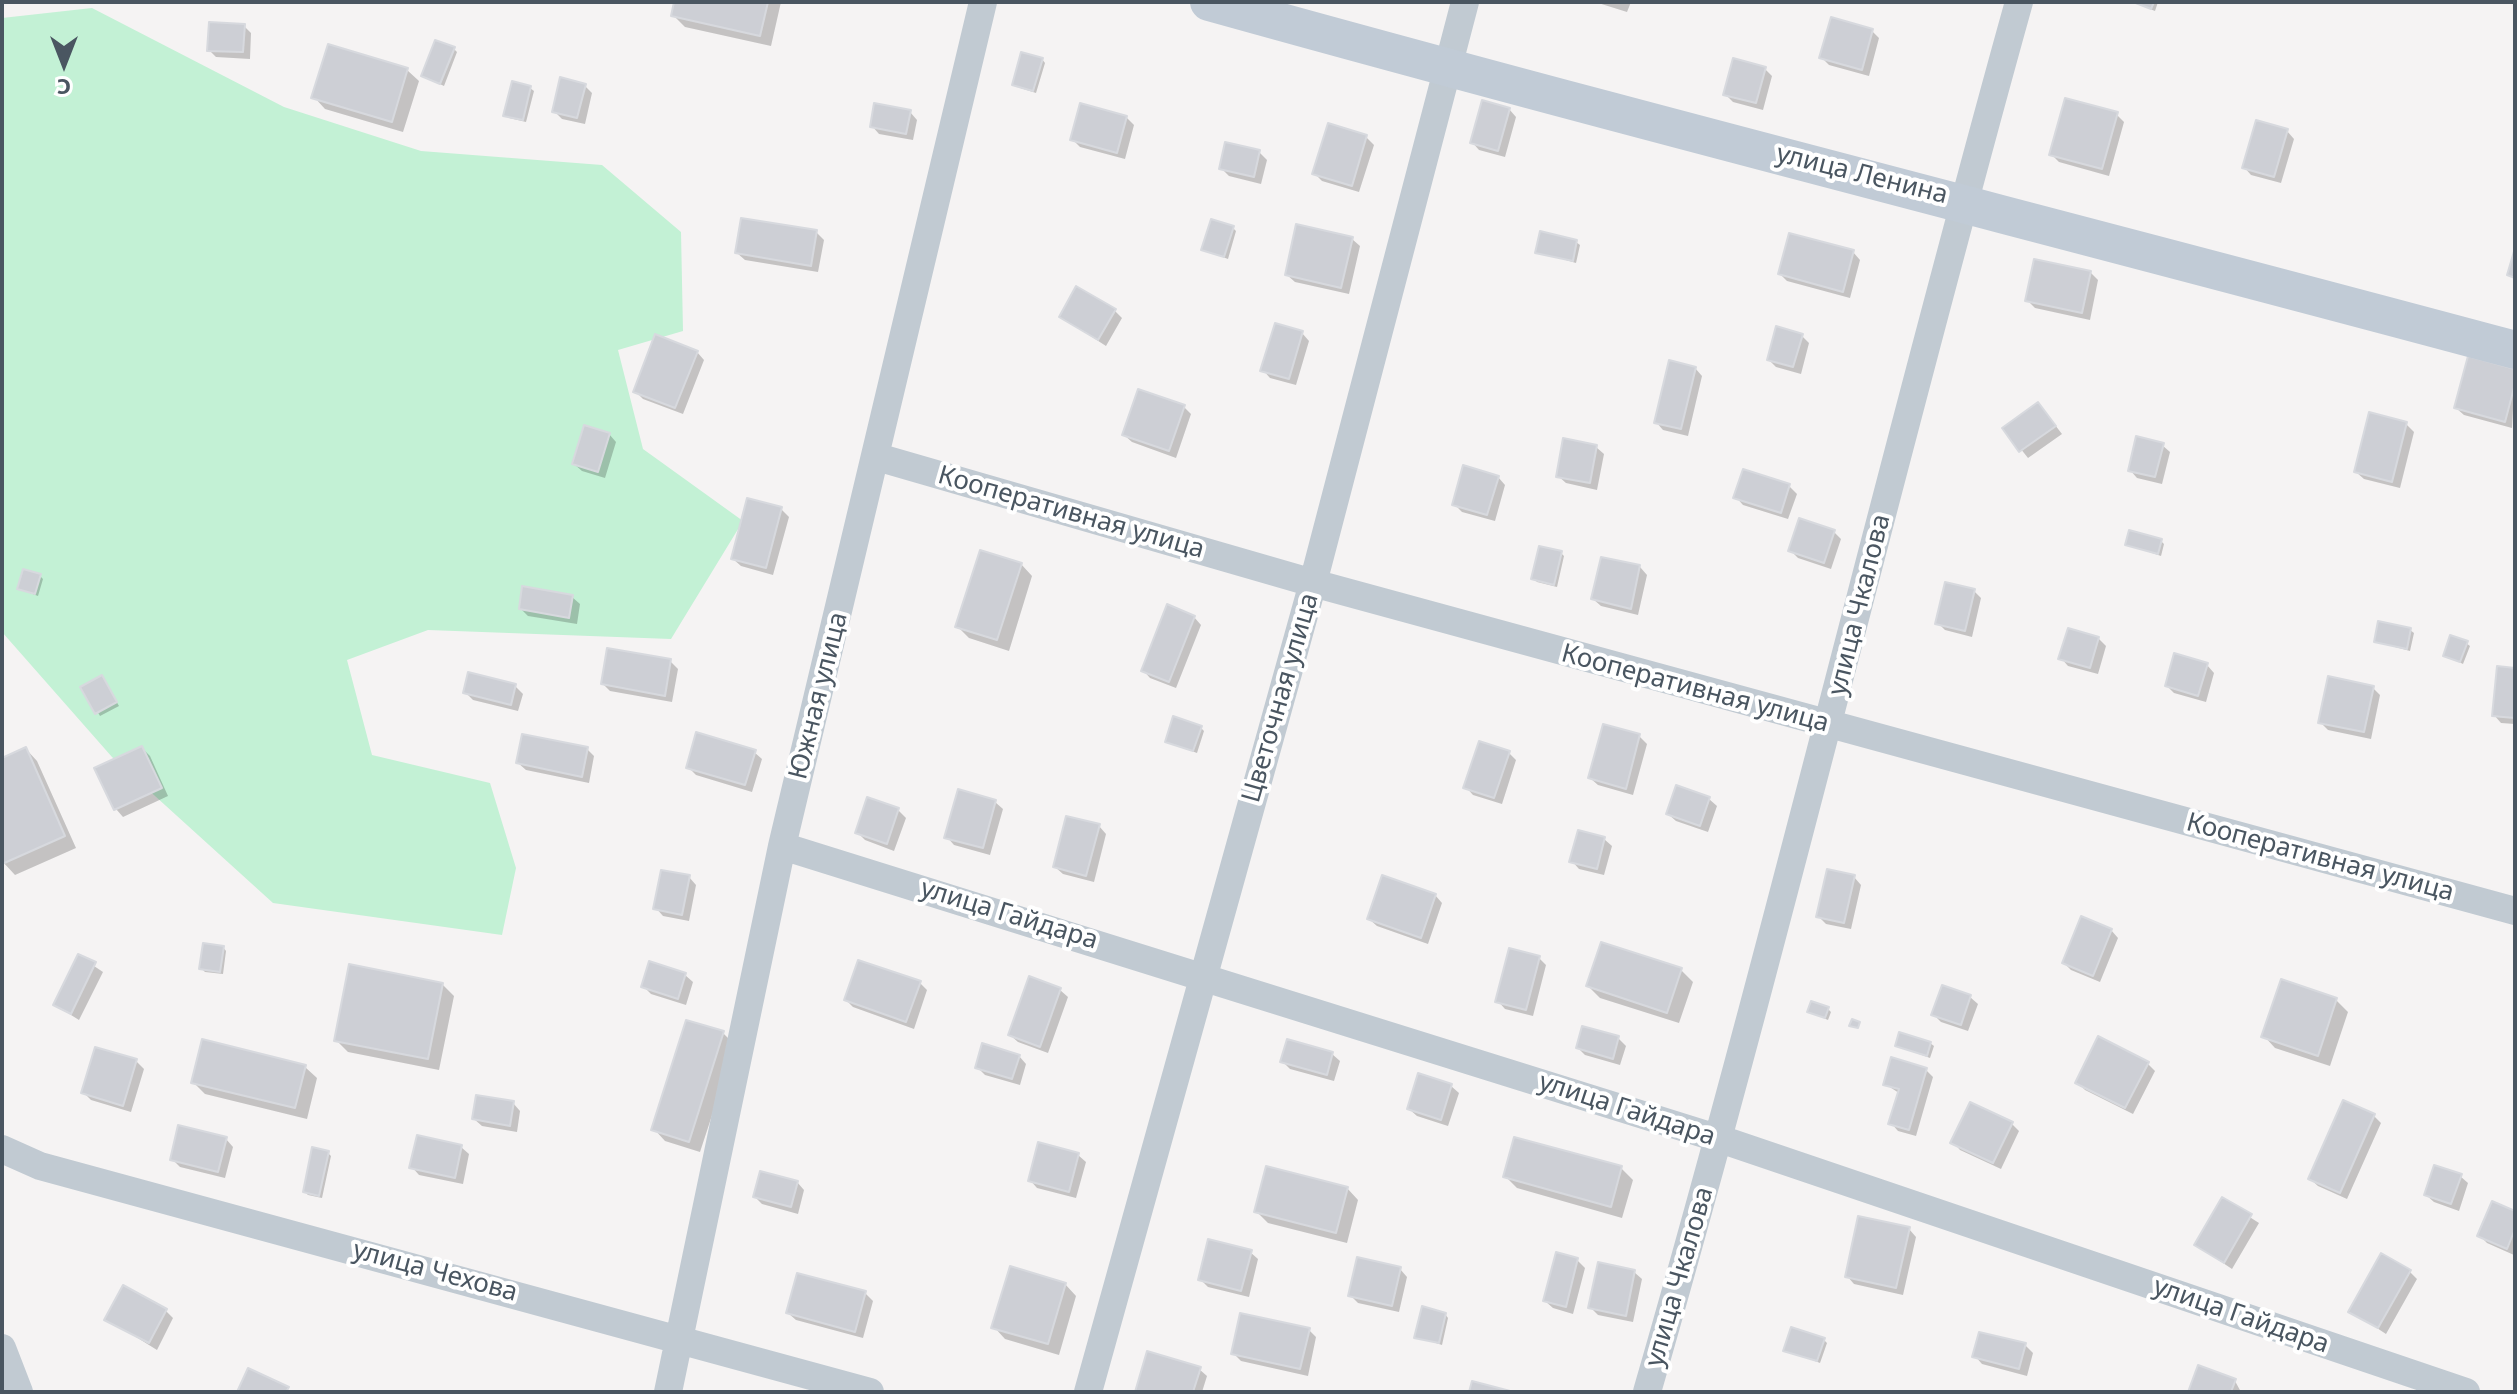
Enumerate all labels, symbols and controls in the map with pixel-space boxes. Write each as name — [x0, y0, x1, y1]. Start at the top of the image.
north arrow — [24, 24, 104, 104]
text: С — [57, 73, 71, 103]
street label: улица Ленина — [1773, 139, 1951, 211]
street label: Кооперативная улица — [934, 460, 1208, 566]
street label: улица Чкалова — [1822, 511, 1898, 699]
street label: Цветочная улица — [1236, 590, 1326, 806]
street label: Южная улица — [783, 609, 855, 783]
street label: Кооперативная улица — [1558, 638, 1832, 740]
street label: Кооперативная улица — [2183, 807, 2457, 909]
street label: улица Гайдара — [917, 873, 1101, 957]
street label: улица Гайдара — [1535, 1067, 1719, 1153]
street label: улица Чкалова — [1639, 1184, 1721, 1370]
street label: улица Чехова — [349, 1235, 521, 1309]
street label: улица Гайдара — [2149, 1271, 2333, 1361]

